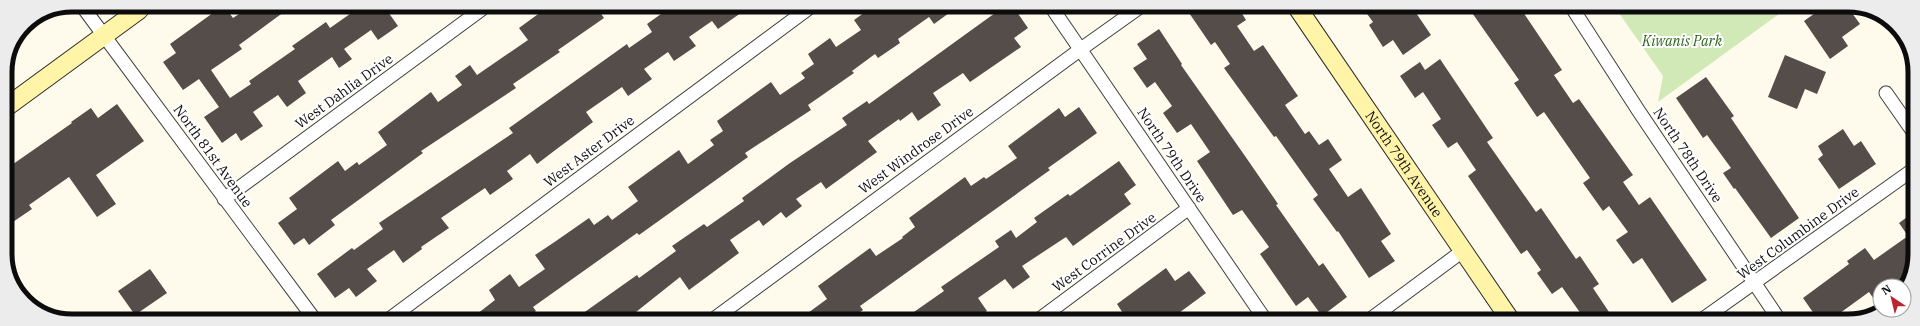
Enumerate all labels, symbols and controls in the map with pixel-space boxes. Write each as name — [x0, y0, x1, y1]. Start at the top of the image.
park label: Kiwanis Park — [1641, 32, 1723, 50]
street label: West Dahlia Drive — [292, 49, 396, 133]
street label: North 81st Avenue — [170, 101, 256, 211]
street label: West Windrose Drive — [855, 102, 977, 198]
street label: North 79th Drive — [1133, 104, 1211, 206]
street label: North 78th Drive — [1649, 104, 1727, 206]
street label: North 79th Avenue — [1361, 107, 1447, 221]
street label: West Aster Drive — [540, 111, 638, 191]
street label: West Columbine Drive — [1734, 183, 1862, 283]
street label: West Corrine Drive — [1049, 208, 1159, 296]
north arrow — [1872, 278, 1912, 318]
text: N — [1879, 281, 1894, 298]

